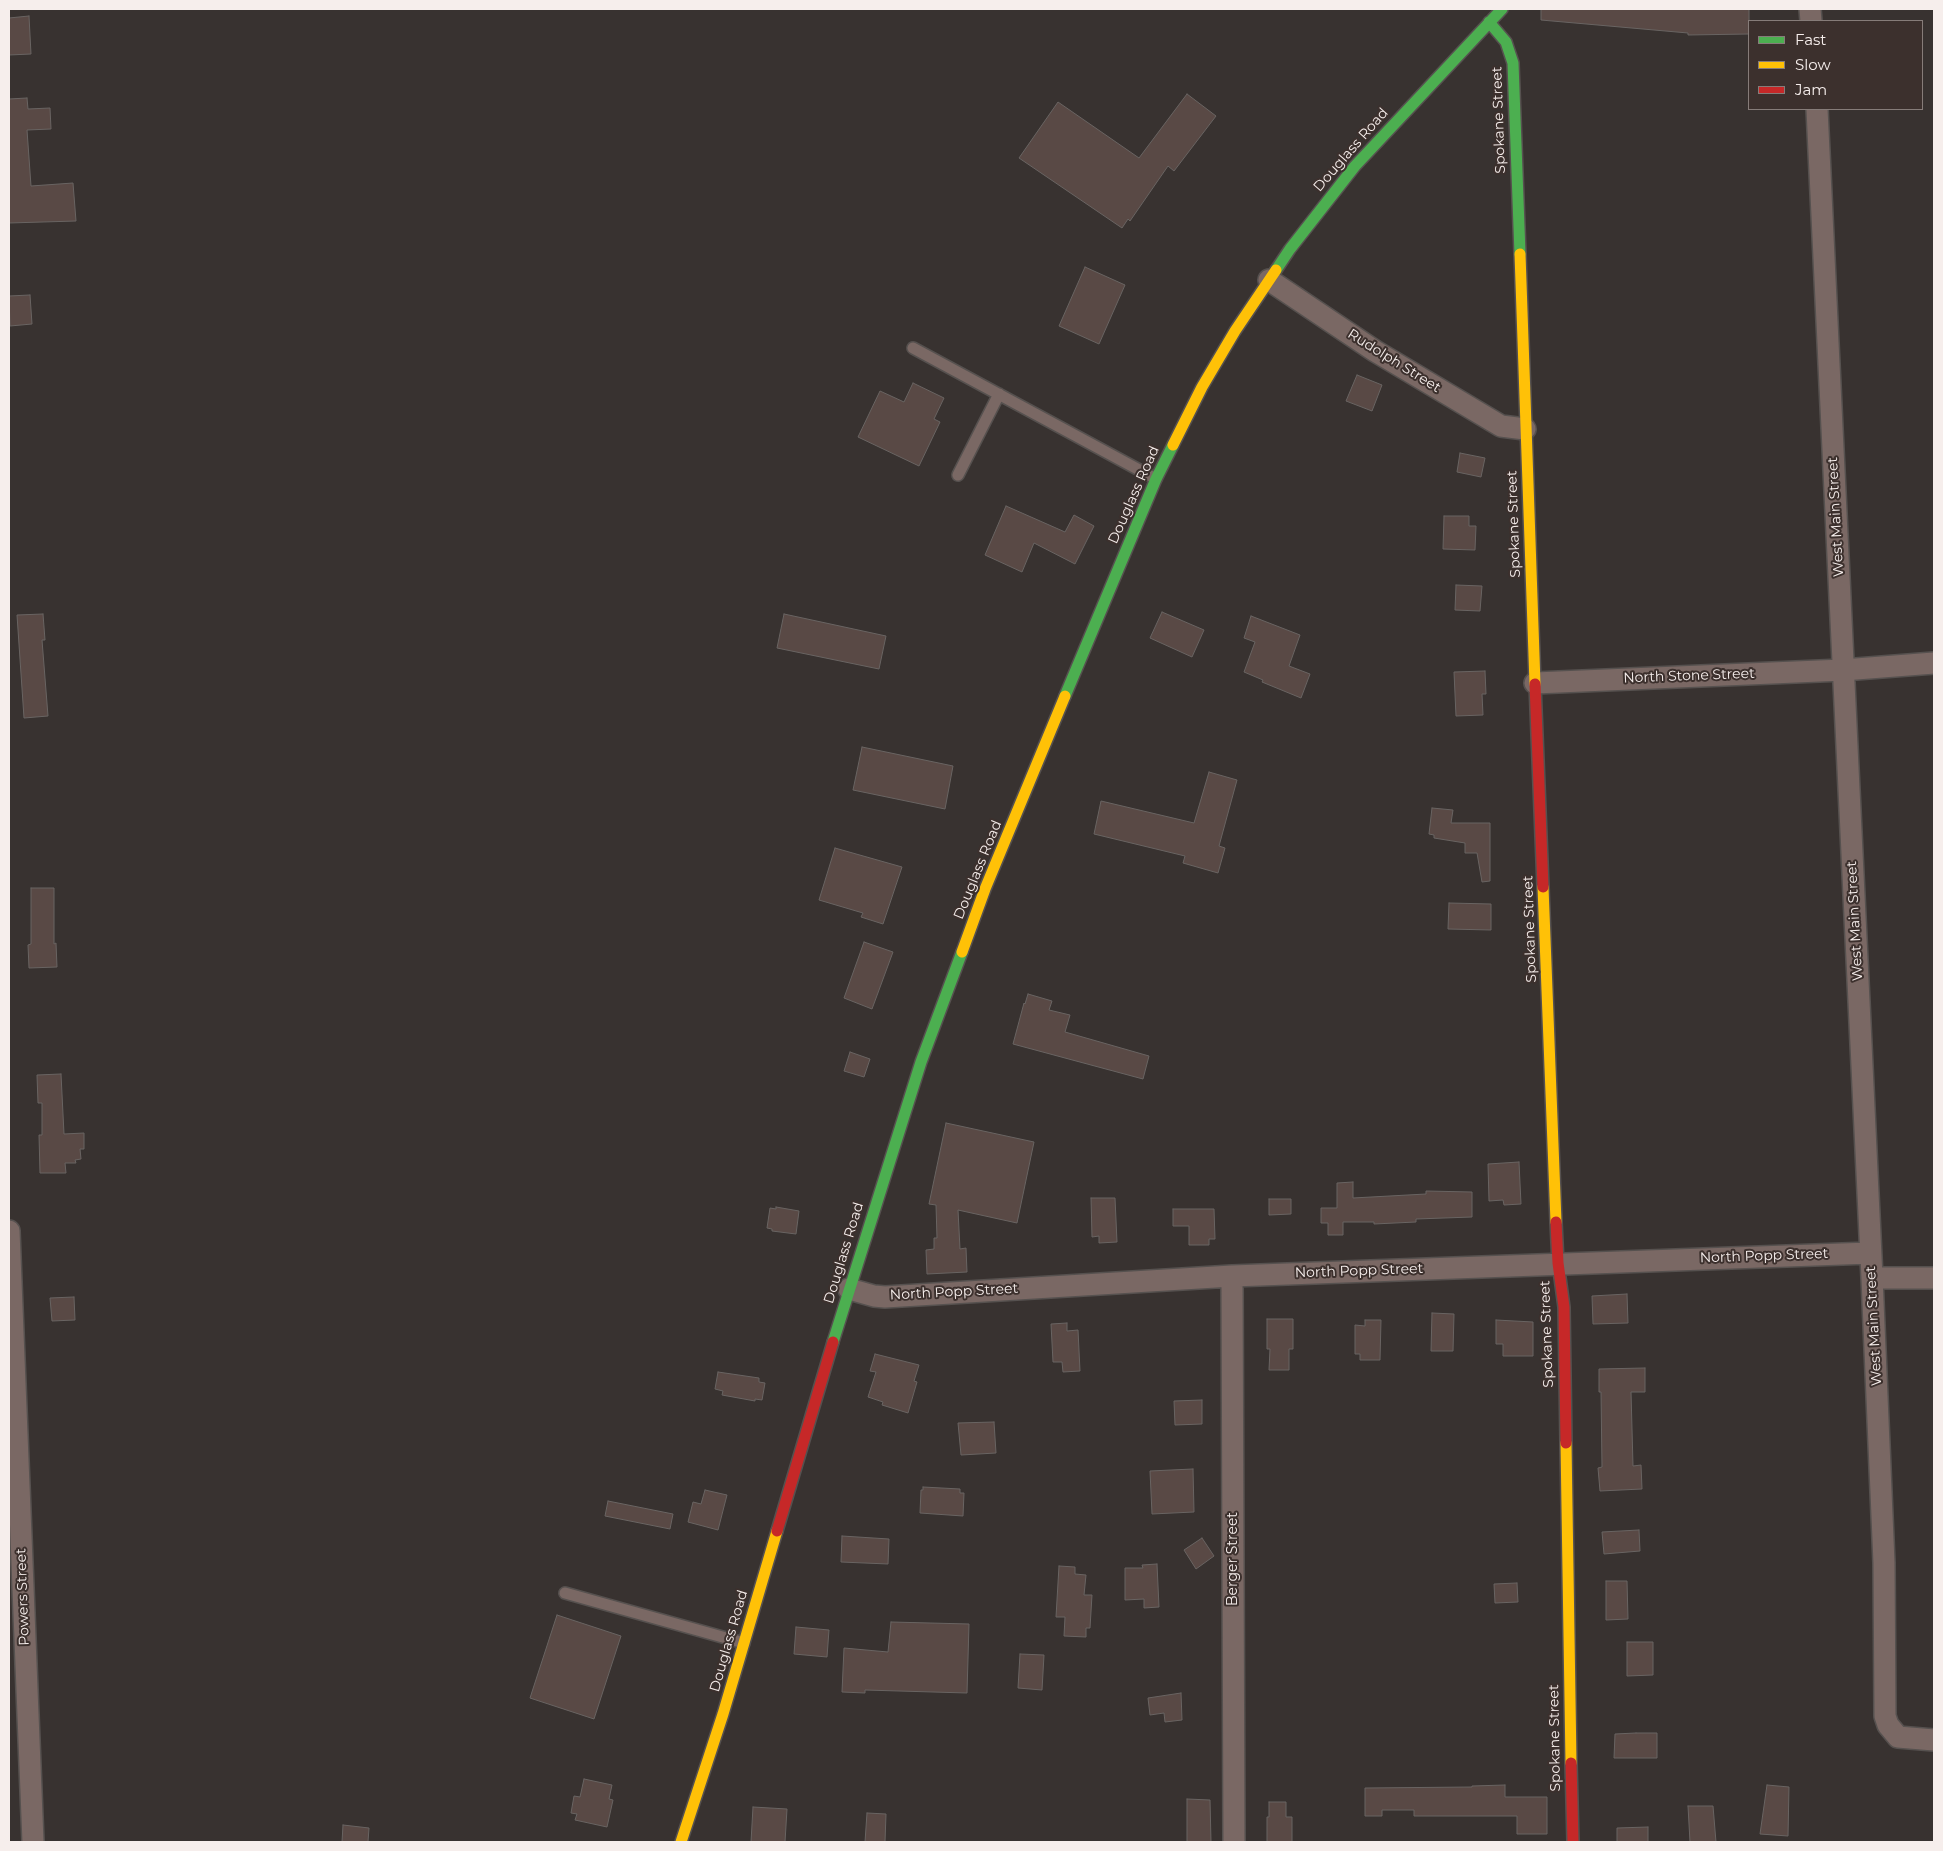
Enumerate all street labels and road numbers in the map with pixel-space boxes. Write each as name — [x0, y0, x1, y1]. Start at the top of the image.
street label: Spokane Street — [1489, 66, 1509, 174]
street label: Douglass Road — [1310, 105, 1392, 195]
street label: Rudolph Street — [1344, 326, 1444, 396]
street label: Douglass Road — [1105, 443, 1163, 547]
street label: West Main Street — [1824, 457, 1848, 577]
street label: Spokane Street — [1504, 470, 1524, 578]
street label: North Stone Street — [1623, 665, 1755, 687]
street label: Douglass Road — [950, 818, 1006, 922]
street label: West Main Street — [1843, 861, 1867, 981]
street label: Spokane Street — [1520, 875, 1540, 983]
street label: Douglass Road — [821, 1200, 867, 1306]
street label: North Popp Street — [1700, 1245, 1828, 1267]
street label: North Popp Street — [1295, 1260, 1423, 1282]
street label: West Main Street — [1862, 1266, 1886, 1386]
street label: North Popp Street — [889, 1280, 1019, 1304]
street label: Spokane Street — [1537, 1280, 1557, 1388]
street label: Berger Street — [1225, 1512, 1241, 1606]
street label: Powers Street — [13, 1548, 33, 1646]
street label: Douglass Road — [706, 1588, 752, 1694]
street label: Spokane Street — [1546, 1684, 1564, 1792]

